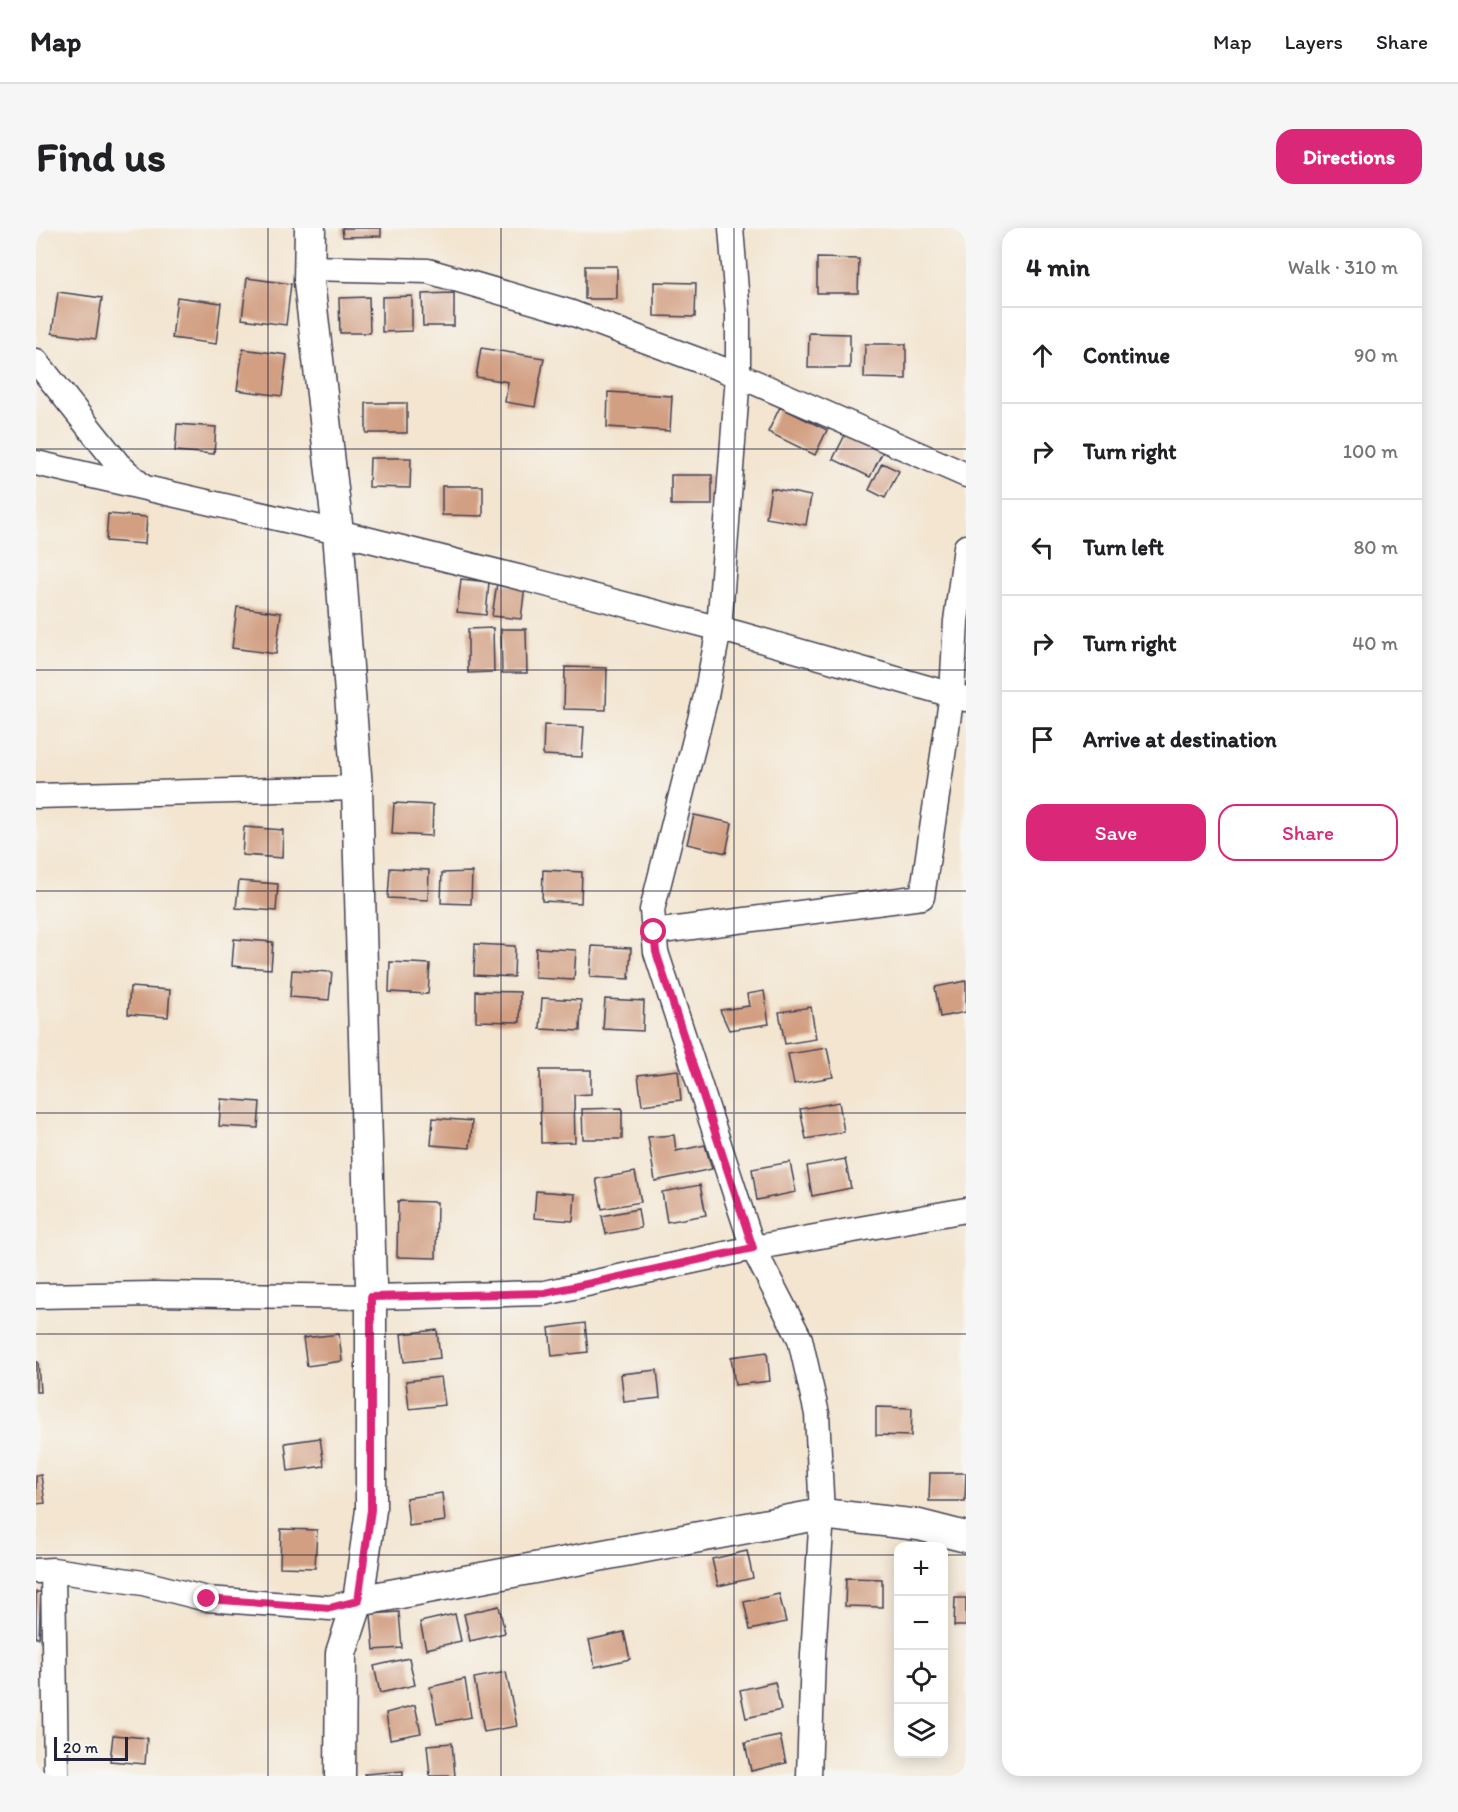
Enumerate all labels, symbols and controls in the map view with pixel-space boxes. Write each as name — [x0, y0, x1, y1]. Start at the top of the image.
text: Map — [30, 24, 81, 58]
text: Map — [1213, 29, 1252, 54]
text: Layers — [1285, 29, 1343, 54]
text: Share — [1376, 29, 1428, 54]
button: Directions — [1276, 129, 1422, 184]
text: Find us — [36, 131, 166, 182]
text: 4 min — [1026, 251, 1090, 283]
text: Walk · 310 m — [1288, 255, 1398, 279]
icon: ahead — [1026, 339, 1059, 372]
text: Continue — [1083, 342, 1170, 369]
text: 90 m — [1354, 343, 1398, 367]
icon: right — [1026, 435, 1059, 468]
text: Turn right — [1083, 438, 1177, 465]
text: 100 m — [1343, 439, 1398, 463]
icon: left — [1026, 531, 1059, 564]
text: Turn left — [1083, 534, 1164, 561]
text: 80 m — [1353, 535, 1398, 559]
icon: right — [1026, 627, 1059, 660]
text: Turn right — [1083, 630, 1177, 657]
text: 40 m — [1352, 631, 1398, 655]
icon: arrive — [1026, 723, 1059, 756]
text: Arrive at destination — [1083, 726, 1277, 753]
button: Save — [1026, 804, 1206, 861]
button: Share — [1218, 804, 1398, 861]
route start — [640, 918, 666, 944]
map controls — [894, 1542, 948, 1758]
button: + — [894, 1542, 948, 1596]
route end — [193, 1585, 219, 1611]
button: − — [894, 1596, 948, 1650]
button: locate — [894, 1650, 948, 1704]
button: layers — [894, 1704, 948, 1758]
scale bar — [54, 1734, 128, 1762]
text: 20 m — [63, 1738, 98, 1757]

